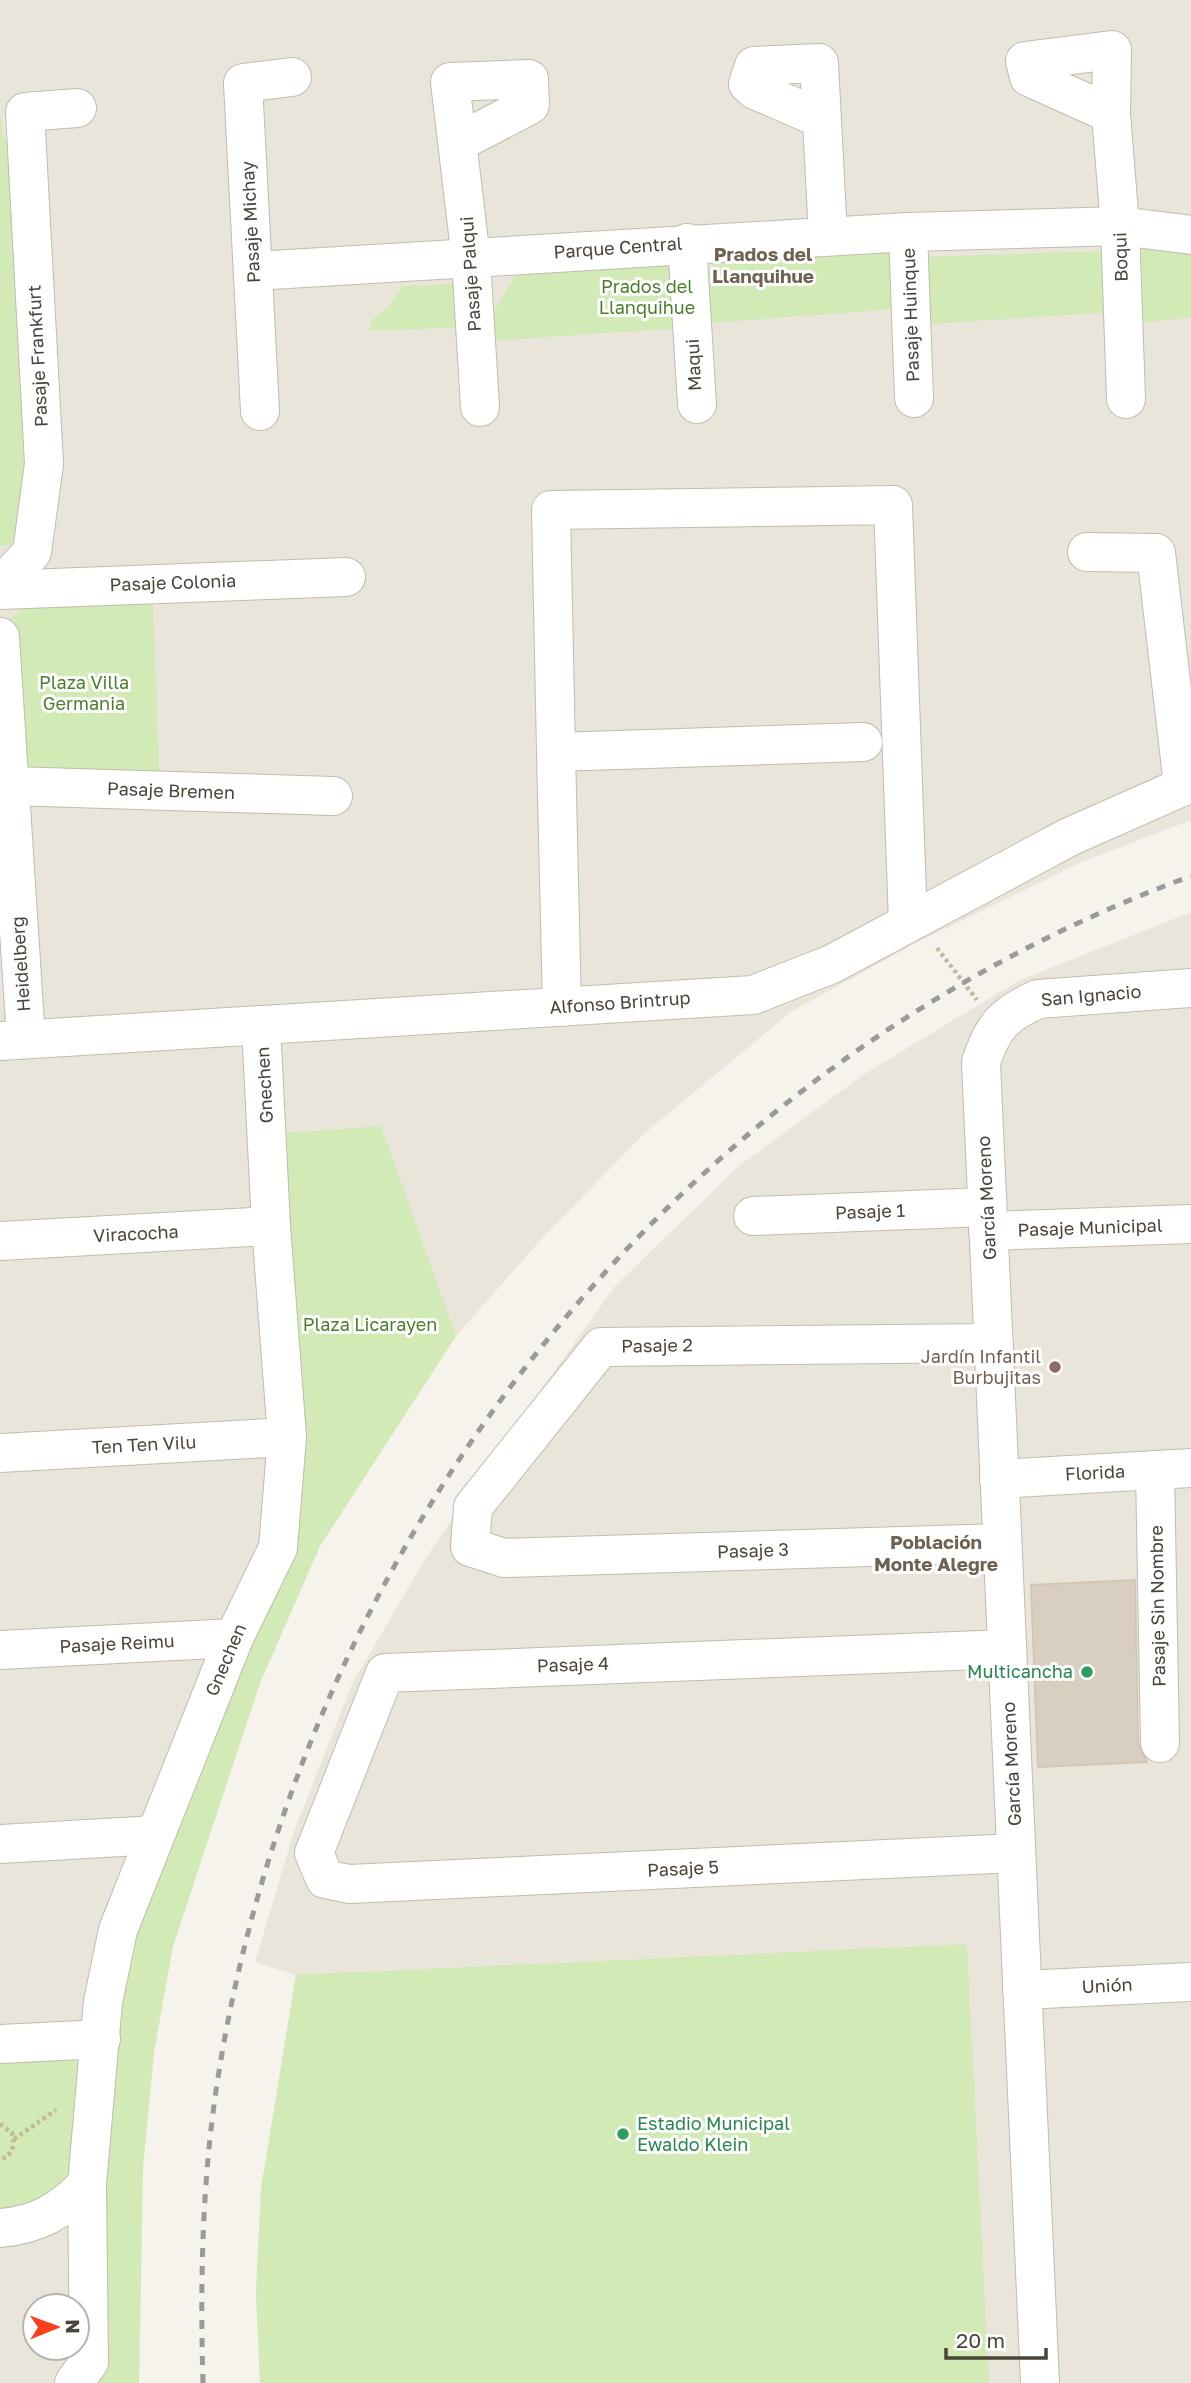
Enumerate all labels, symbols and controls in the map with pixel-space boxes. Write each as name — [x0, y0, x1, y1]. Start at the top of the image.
street label: Pasaje Michay — [236, 160, 264, 284]
street label: Pasaje Palqui — [455, 216, 485, 332]
street label: Parque Central — [553, 232, 683, 262]
street label: Boqui — [1108, 232, 1132, 282]
district label: Prados del Llanquihue — [712, 242, 814, 287]
street label: Pasaje Huinque — [897, 248, 923, 382]
park label: Prados del Llanquihue — [599, 275, 695, 318]
street label: Pasaje Frankfurt — [22, 284, 52, 428]
street label: Maqui — [681, 338, 705, 392]
street label: Pasaje Colonia — [109, 569, 237, 595]
park label: Plaza Villa Germania — [39, 671, 129, 714]
street label: Pasaje Bremen — [107, 777, 235, 803]
street label: Heidelberg — [6, 916, 34, 1013]
street label: San Ignacio — [1040, 980, 1142, 1010]
street label: Alfonso Brintrup — [549, 986, 691, 1018]
street label: Gnechen — [251, 1046, 277, 1124]
street label: García Moreno — [972, 1135, 1000, 1261]
street label: Pasaje 1 — [835, 1199, 906, 1223]
street label: Pasaje Municipal — [1017, 1213, 1163, 1241]
street label: Viracocha — [93, 1220, 179, 1246]
park label: Plaza Licarayen — [303, 1313, 437, 1335]
street label: Pasaje 2 — [621, 1333, 693, 1357]
place label: Jardín Infantil Burbujitas — [921, 1345, 1041, 1388]
marker: Jardín Infantil Burbujitas — [1047, 1359, 1063, 1375]
street label: Ten Ten Vilu — [91, 1430, 197, 1458]
street label: Florida — [1064, 1459, 1126, 1485]
street label: Pasaje Sin Nombre — [1145, 1525, 1169, 1687]
district label: Población Monte Alegre — [874, 1530, 998, 1575]
street label: Pasaje 3 — [717, 1538, 789, 1562]
street label: Gnechen — [200, 1620, 250, 1699]
street label: Pasaje Reimu — [59, 1629, 175, 1657]
street label: Pasaje 4 — [536, 1652, 609, 1676]
place label: Multicancha — [967, 1660, 1073, 1682]
marker: Multicancha — [1079, 1664, 1095, 1680]
street label: García Moreno — [997, 1701, 1025, 1827]
street label: Pasaje 5 — [647, 1855, 719, 1881]
street label: Unión — [1081, 1973, 1133, 1997]
place label: Estadio Municipal Ewaldo Klein — [637, 2112, 790, 2155]
marker: Estadio Municipal Ewaldo Klein — [615, 2126, 631, 2142]
north arrow — [21, 2292, 91, 2362]
scale bar — [946, 2316, 1046, 2360]
text: N — [62, 2319, 85, 2334]
text: 20 m — [956, 2327, 1005, 2353]

